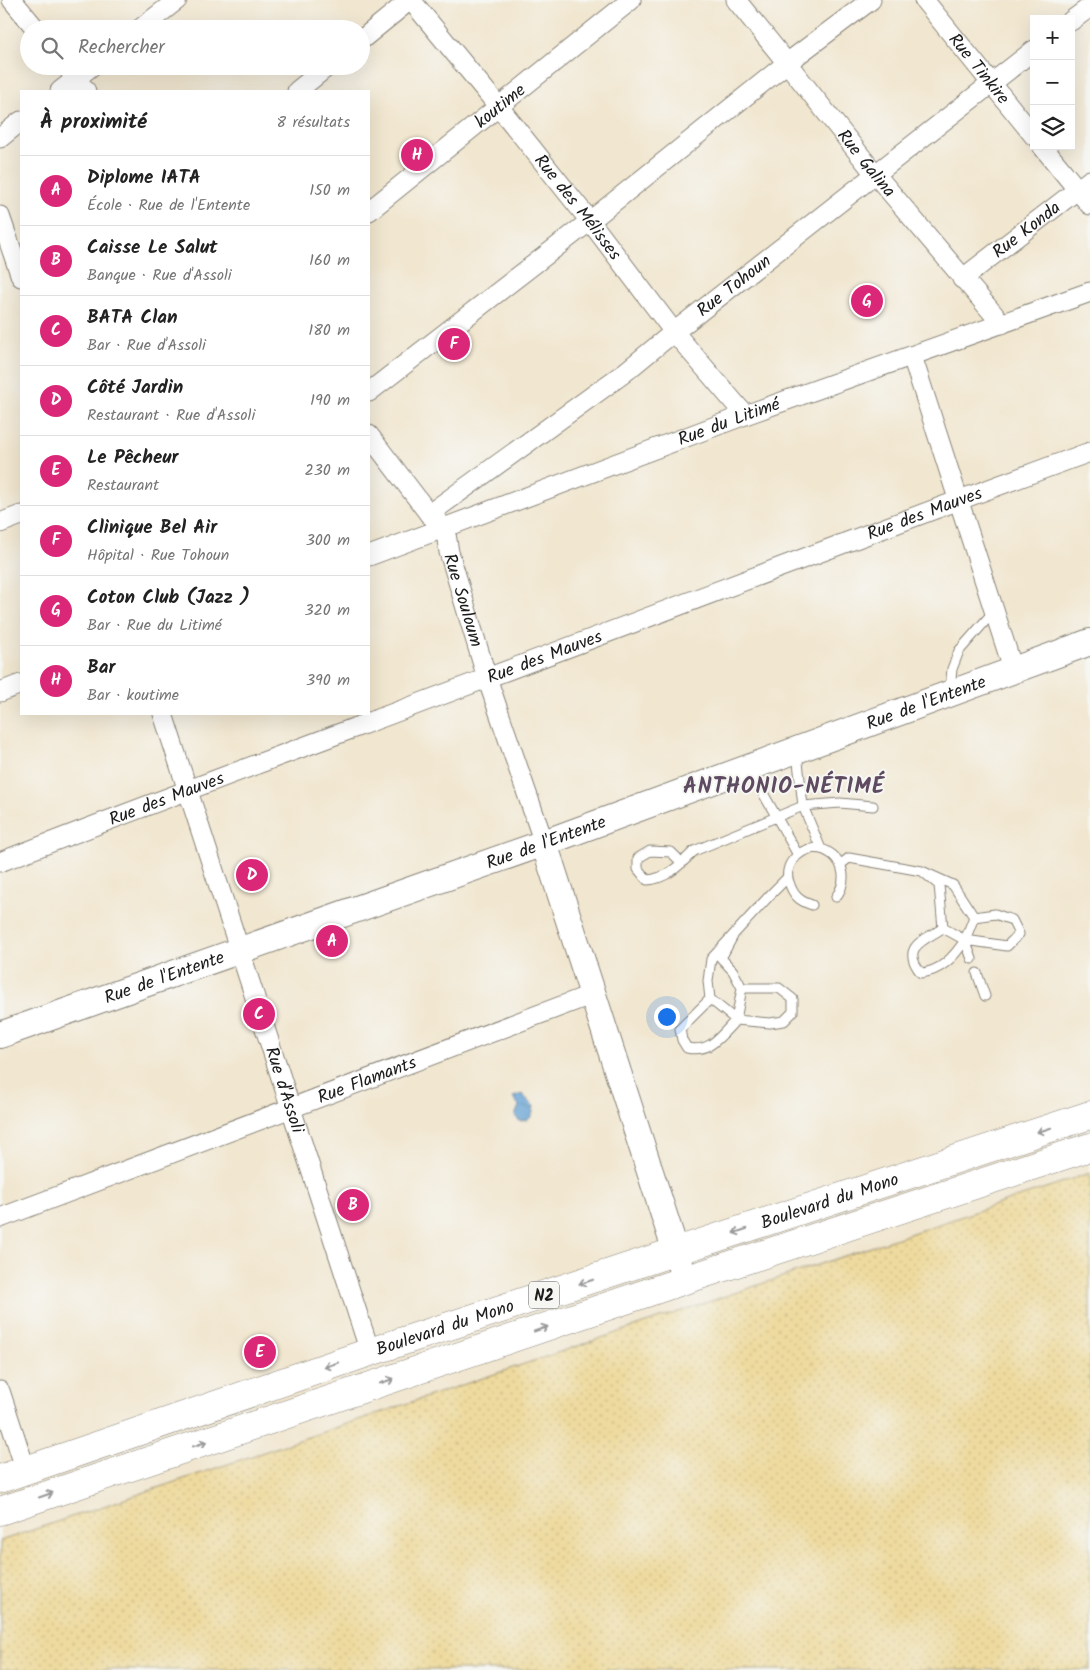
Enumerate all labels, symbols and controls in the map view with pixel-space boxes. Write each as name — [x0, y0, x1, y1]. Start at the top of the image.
map controls — [1030, 15, 1075, 150]
button: + — [1030, 15, 1075, 60]
search box — [20, 20, 370, 75]
street label: Rue Tinkire — [940, 27, 1016, 111]
text: Rechercher — [78, 33, 165, 63]
icon: search — [38, 34, 66, 62]
button: − — [1030, 60, 1075, 105]
street label: koutime — [469, 77, 533, 137]
button: layers — [1030, 105, 1075, 150]
text: À proximité — [40, 106, 147, 139]
text: 8 résultats — [277, 110, 350, 135]
street label: Rue Galina — [829, 124, 902, 205]
pin: H — [401, 136, 433, 174]
street label: Rue des Mélisses — [526, 148, 628, 267]
text: Diplome IATA — [87, 163, 201, 193]
text: A — [51, 178, 61, 203]
text: 150 m — [309, 178, 350, 203]
text: École · Rue de l'Entente — [87, 193, 250, 218]
street label: Rue Konda — [986, 195, 1068, 267]
text: Caisse Le Salut — [87, 233, 218, 263]
text: B — [51, 248, 61, 273]
text: 160 m — [309, 248, 350, 273]
street label: Rue Tohoun — [691, 248, 778, 325]
text: Banque · Rue d'Assoli — [87, 263, 232, 288]
pin: G — [851, 282, 883, 320]
text: BATA Clan — [87, 303, 177, 333]
text: C — [51, 318, 61, 343]
text: 180 m — [308, 318, 350, 343]
pin: F — [438, 325, 470, 363]
text: Bar · Rue d'Assoli — [87, 333, 206, 358]
text: Côté Jardin — [87, 373, 183, 403]
text: D — [51, 388, 61, 413]
text: 190 m — [310, 388, 350, 413]
street label: Rue du Litimé — [674, 390, 785, 455]
text: Restaurant · Rue d'Assoli — [87, 403, 255, 428]
text: Le Pêcheur — [87, 443, 178, 473]
text: E — [52, 458, 60, 483]
text: 230 m — [304, 458, 350, 483]
text: Restaurant — [87, 473, 159, 498]
street label: Rue des Mauves — [863, 480, 987, 549]
text: Clinique Bel Air — [87, 513, 217, 543]
text: F — [52, 528, 60, 553]
text: 300 m — [306, 528, 350, 553]
text: Hôpital · Rue Tohoun — [87, 543, 229, 568]
street label: Rue Souloum — [434, 550, 490, 651]
text: Coton Club (Jazz ) — [87, 583, 250, 613]
text: G — [51, 598, 61, 623]
text: 320 m — [304, 598, 350, 623]
text: Bar · Rue du Litimé — [87, 613, 222, 638]
street label: Rue des Mauves — [483, 623, 607, 693]
text: Bar — [87, 653, 115, 683]
text: H — [51, 668, 61, 693]
text: 390 m — [306, 668, 350, 693]
street label: Rue de l'Entente — [863, 668, 991, 739]
text: Bar · koutime — [87, 683, 179, 708]
street label: Rue des Mauves — [105, 765, 229, 835]
district label: ANTHONIO-NÉTIMÉ — [683, 770, 885, 805]
street label: Rue de l'Entente — [482, 808, 611, 878]
pin: D — [236, 856, 268, 894]
pin: A — [316, 922, 348, 960]
street label: Rue de l'Entente — [100, 944, 229, 1013]
pin: C — [243, 995, 275, 1033]
your location — [654, 1004, 680, 1030]
street label: Rue d'Assoli — [256, 1043, 311, 1138]
street label: Rue Flamants — [314, 1049, 421, 1113]
one-way arrow — [1036, 1126, 1052, 1136]
street label: Boulevard du Mono — [757, 1166, 903, 1238]
pin: B — [337, 1186, 369, 1224]
one-way arrow — [733, 1227, 748, 1236]
one-way arrow — [578, 1277, 594, 1287]
road number: N2 — [529, 1282, 559, 1308]
street label: Boulevard du Mono — [372, 1292, 518, 1365]
one-way arrow — [533, 1324, 549, 1333]
pin: E — [244, 1333, 276, 1371]
one-way arrow — [324, 1361, 340, 1370]
one-way arrow — [379, 1375, 395, 1385]
one-way arrow — [192, 1438, 208, 1448]
one-way arrow — [38, 1490, 54, 1500]

